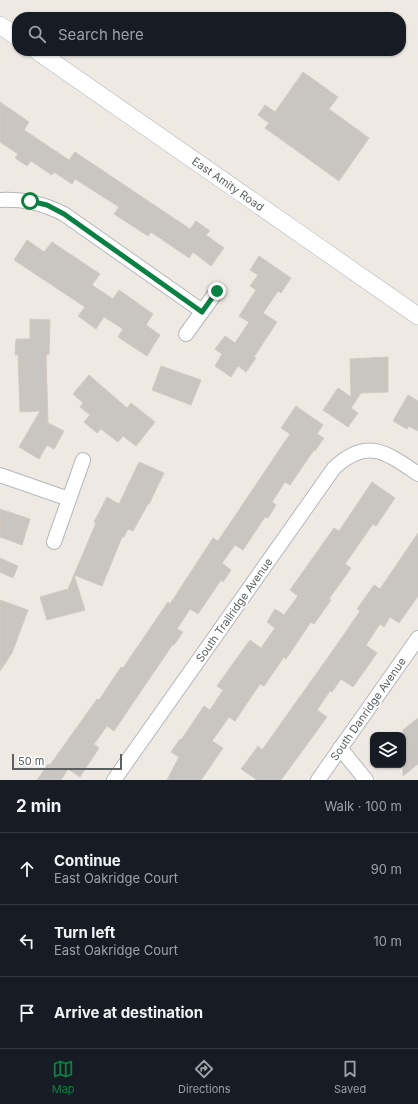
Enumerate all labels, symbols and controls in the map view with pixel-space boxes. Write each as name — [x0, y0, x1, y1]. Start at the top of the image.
search box — [12, 12, 406, 56]
icon: search — [26, 23, 48, 45]
text: Search here — [58, 25, 144, 44]
street label: East Amity Road — [189, 154, 267, 214]
route start — [21, 192, 39, 210]
route end — [208, 282, 226, 300]
street label: South Trailridge Avenue — [193, 555, 275, 665]
street label: South Danridge Avenue — [327, 655, 409, 763]
map controls — [370, 732, 406, 768]
button: layers — [370, 732, 406, 768]
scale bar — [12, 752, 122, 771]
text: 50 m — [18, 754, 44, 768]
text: 2 min — [16, 796, 61, 816]
text: Walk · 100 m — [324, 798, 402, 814]
text: Continue — [54, 851, 121, 870]
icon: ahead — [16, 858, 38, 880]
text: 90 m — [371, 861, 402, 877]
text: East Oakridge Court — [54, 870, 178, 886]
text: Turn left — [54, 923, 115, 942]
icon: left — [16, 930, 38, 952]
text: 10 m — [373, 933, 402, 949]
text: East Oakridge Court — [54, 942, 178, 958]
icon: arrive — [16, 1002, 38, 1024]
text: Arrive at destination — [54, 1003, 203, 1022]
tab: Map — [52, 1058, 75, 1096]
tab: Directions — [178, 1058, 231, 1096]
tab: Saved — [334, 1058, 366, 1096]

